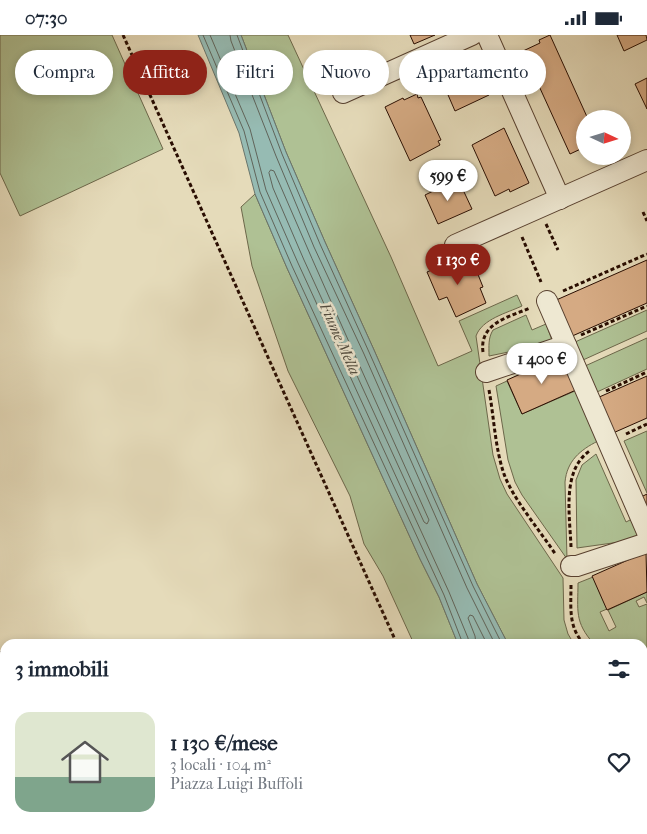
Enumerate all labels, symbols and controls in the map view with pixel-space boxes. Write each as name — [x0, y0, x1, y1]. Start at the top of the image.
text: 07:30 — [25, 7, 68, 29]
chip: Compra — [15, 50, 113, 95]
chip: Affitta — [123, 50, 207, 95]
chip: Filtri — [217, 50, 293, 95]
chip: Nuovo — [303, 50, 389, 95]
chip: Appartamento — [399, 50, 546, 95]
north arrow — [576, 110, 631, 165]
map controls — [576, 110, 631, 165]
pin: 599 € — [413, 159, 483, 202]
text: 599 € — [430, 166, 466, 185]
pin: 1 130 € — [412, 243, 504, 286]
text: 1 130 € — [436, 250, 480, 269]
water label: Fiume Mella — [316, 299, 364, 378]
pin: 1 400 € — [496, 343, 588, 385]
text: 1 400 € — [517, 349, 567, 368]
icon: filters — [605, 655, 633, 683]
text: 3 immobili — [15, 657, 109, 681]
text: 1 130 €/mese — [170, 731, 278, 755]
icon: home — [55, 732, 115, 792]
icon: heart — [605, 748, 633, 776]
text: 3 locali · 104 m² — [170, 755, 271, 774]
text: Piazza Luigi Buffoli — [170, 774, 303, 793]

